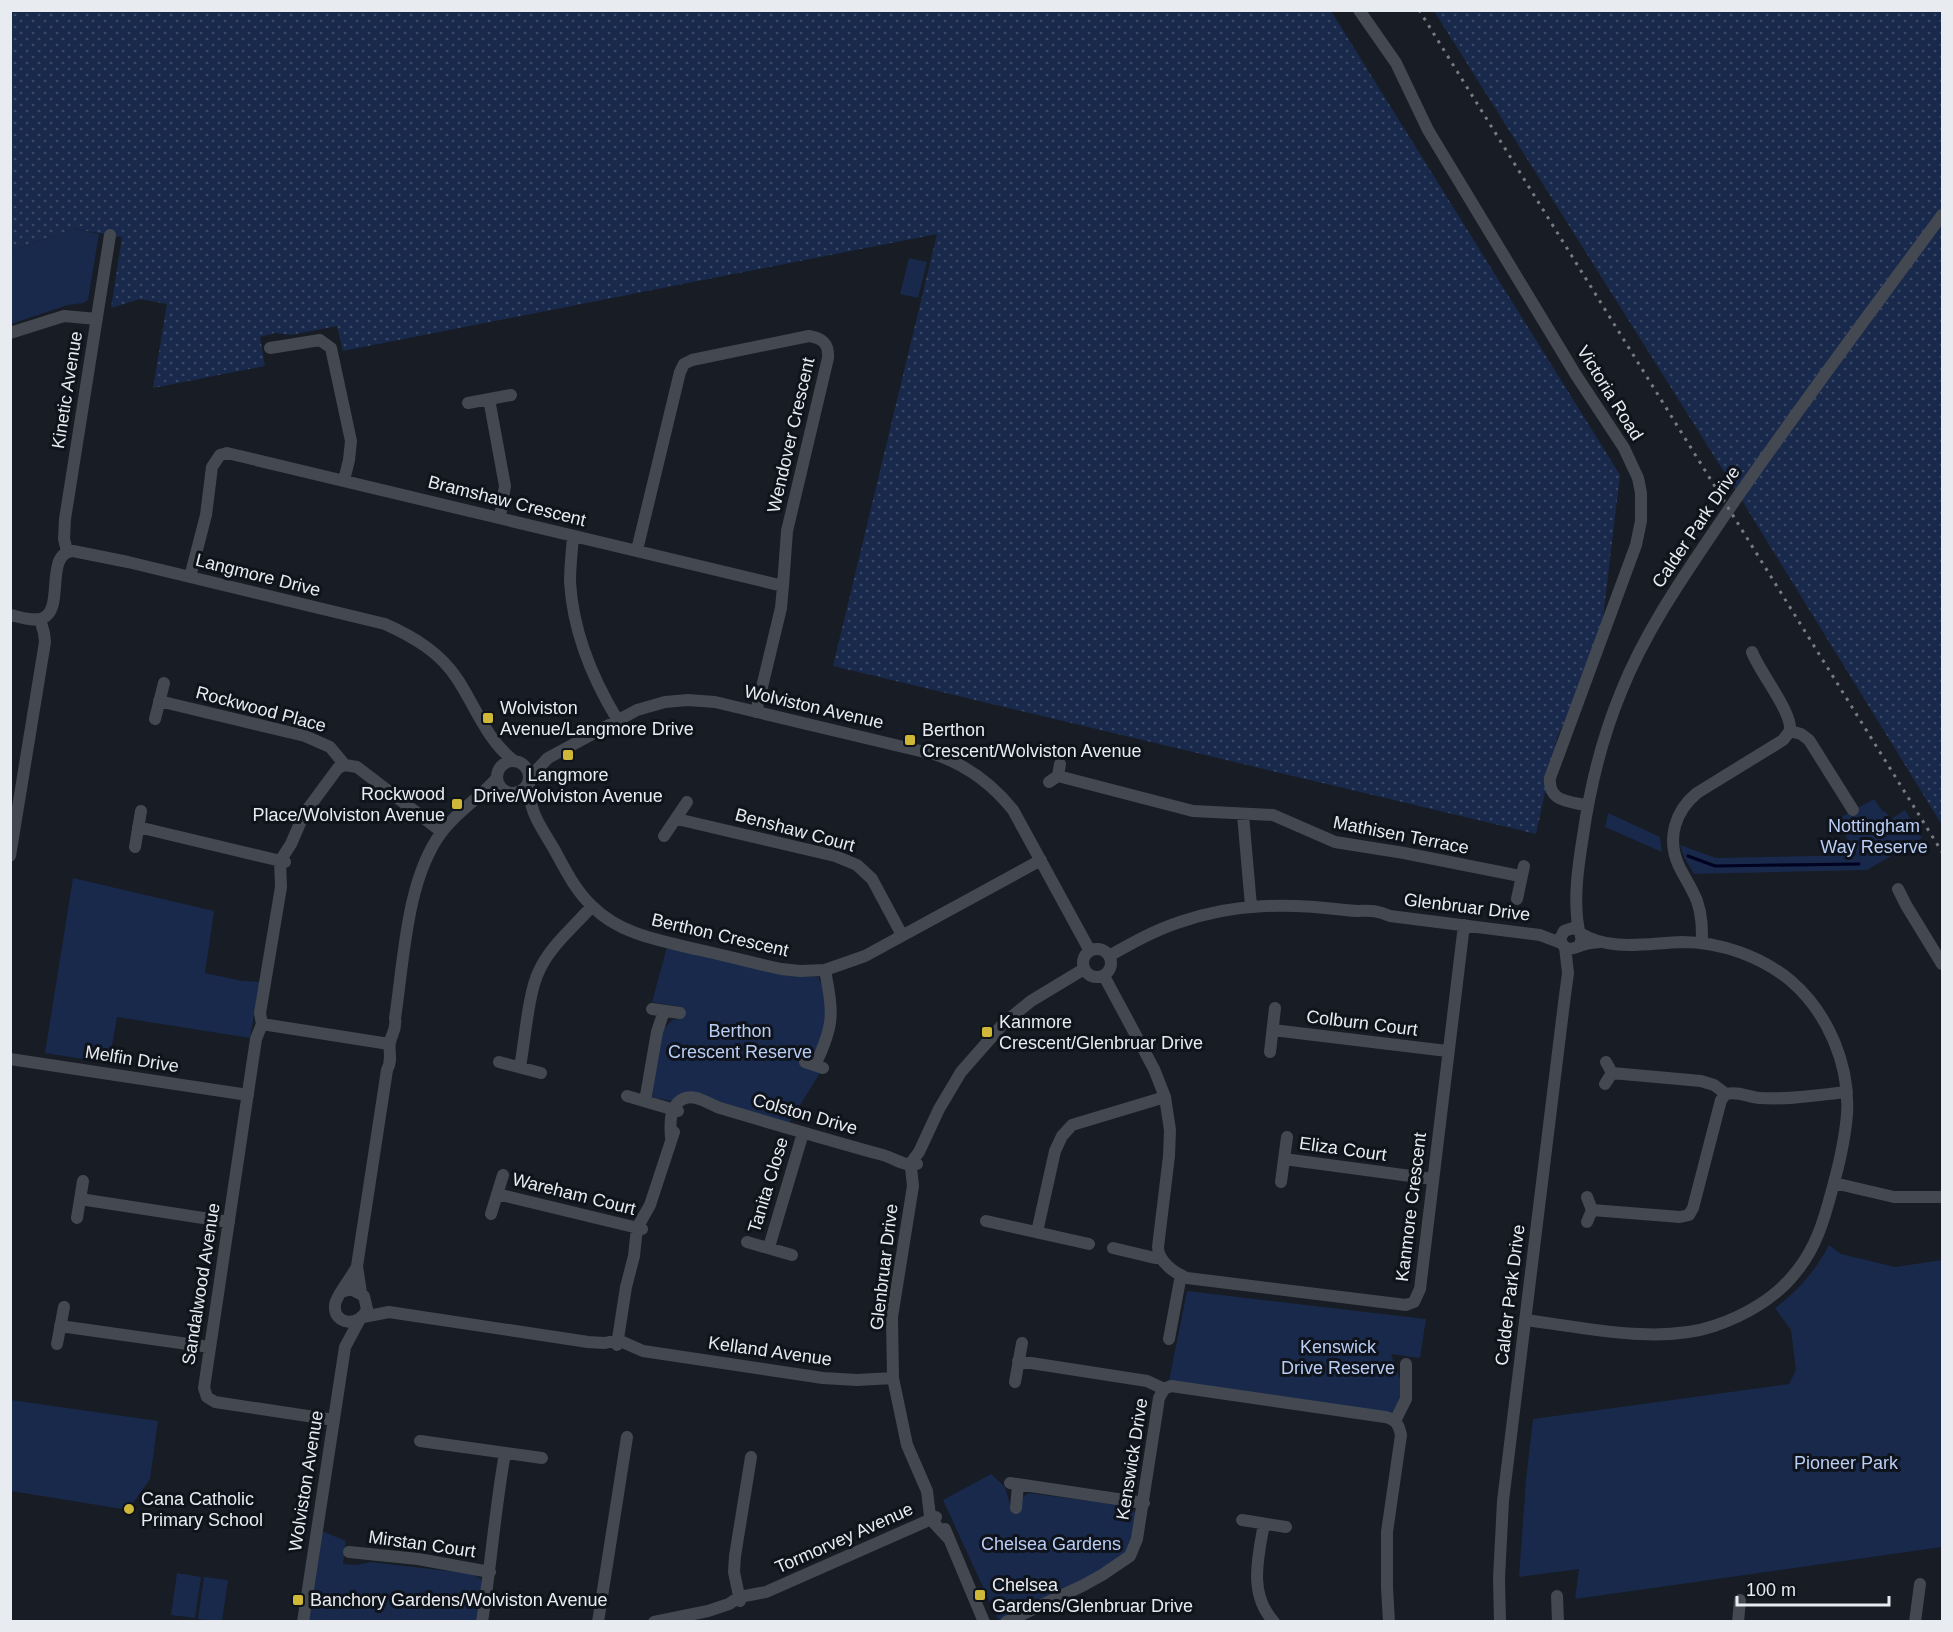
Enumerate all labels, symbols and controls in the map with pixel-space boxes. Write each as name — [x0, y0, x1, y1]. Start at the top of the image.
street label: Kinetic Avenue — [48, 330, 86, 450]
street label: Victoria Road — [1573, 342, 1647, 444]
street label: Wendover Crescent — [763, 355, 819, 515]
street label: Calder Park Drive — [1648, 463, 1744, 591]
street label: Bramshaw Crescent — [426, 472, 588, 530]
street label: Langmore Drive — [193, 550, 323, 600]
street label: Wolviston Avenue — [742, 681, 886, 733]
street label: Rockwood Place — [194, 682, 328, 736]
place label: Wolviston Avenue/Langmore Drive — [500, 698, 694, 739]
marker: Wolviston Avenue/Langmore Drive — [481, 711, 495, 725]
place label: Berthon Crescent/Wolviston Avenue — [922, 720, 1141, 761]
marker: Berthon Crescent/Wolviston Avenue — [903, 733, 917, 747]
marker: Langmore Drive/Wolviston Avenue — [561, 748, 575, 762]
place label: Langmore Drive/Wolviston Avenue — [473, 765, 663, 806]
place label: Rockwood Place/Wolviston Avenue — [253, 784, 445, 825]
marker: Rockwood Place/Wolviston Avenue — [450, 797, 464, 811]
street label: Benshaw Court — [733, 804, 857, 856]
street label: Mathisen Terrace — [1331, 812, 1471, 858]
park label: Nottingham Way Reserve — [1820, 816, 1928, 857]
street label: Glenbruar Drive — [1403, 889, 1531, 925]
street label: Berthon Crescent — [650, 910, 790, 960]
street label: Colburn Court — [1305, 1006, 1419, 1040]
place label: Kanmore Crescent/Glenbruar Drive — [999, 1012, 1203, 1053]
park label: Berthon Crescent Reserve — [668, 1021, 812, 1062]
marker: Kanmore Crescent/Glenbruar Drive — [980, 1025, 994, 1039]
street label: Melfin Drive — [84, 1042, 180, 1076]
street label: Colston Drive — [750, 1089, 860, 1139]
street label: Kanmore Crescent — [1392, 1131, 1430, 1283]
street label: Eliza Court — [1298, 1133, 1388, 1165]
street label: Tanita Close — [744, 1135, 792, 1235]
street label: Wareham Court — [510, 1169, 638, 1219]
street label: Sandalwood Avenue — [178, 1202, 224, 1366]
street label: Glenbruar Drive — [866, 1203, 902, 1331]
street label: Calder Park Drive — [1491, 1223, 1529, 1367]
street label: Kelland Avenue — [707, 1332, 833, 1370]
park label: Kenswick Drive Reserve — [1281, 1337, 1395, 1378]
street label: Kenswick Drive — [1112, 1397, 1152, 1521]
street label: Wolviston Avenue — [285, 1409, 327, 1553]
park label: Pioneer Park — [1794, 1453, 1899, 1473]
place label: Cana Catholic Primary School — [141, 1489, 263, 1530]
street label: Tormorvey Avenue — [772, 1499, 916, 1577]
marker: Cana Catholic Primary School — [122, 1502, 136, 1516]
street label: Mirstan Court — [367, 1527, 477, 1561]
park label: Chelsea Gardens — [981, 1534, 1121, 1554]
scale bar — [1737, 1569, 1888, 1607]
place label: Chelsea Gardens/Glenbruar Drive — [992, 1575, 1193, 1616]
text: 100 m — [1746, 1580, 1796, 1600]
marker: Chelsea Gardens/Glenbruar Drive — [973, 1588, 987, 1602]
place label: Banchory Gardens/Wolviston Avenue — [310, 1590, 608, 1610]
marker: Banchory Gardens/Wolviston Avenue — [291, 1593, 305, 1607]

